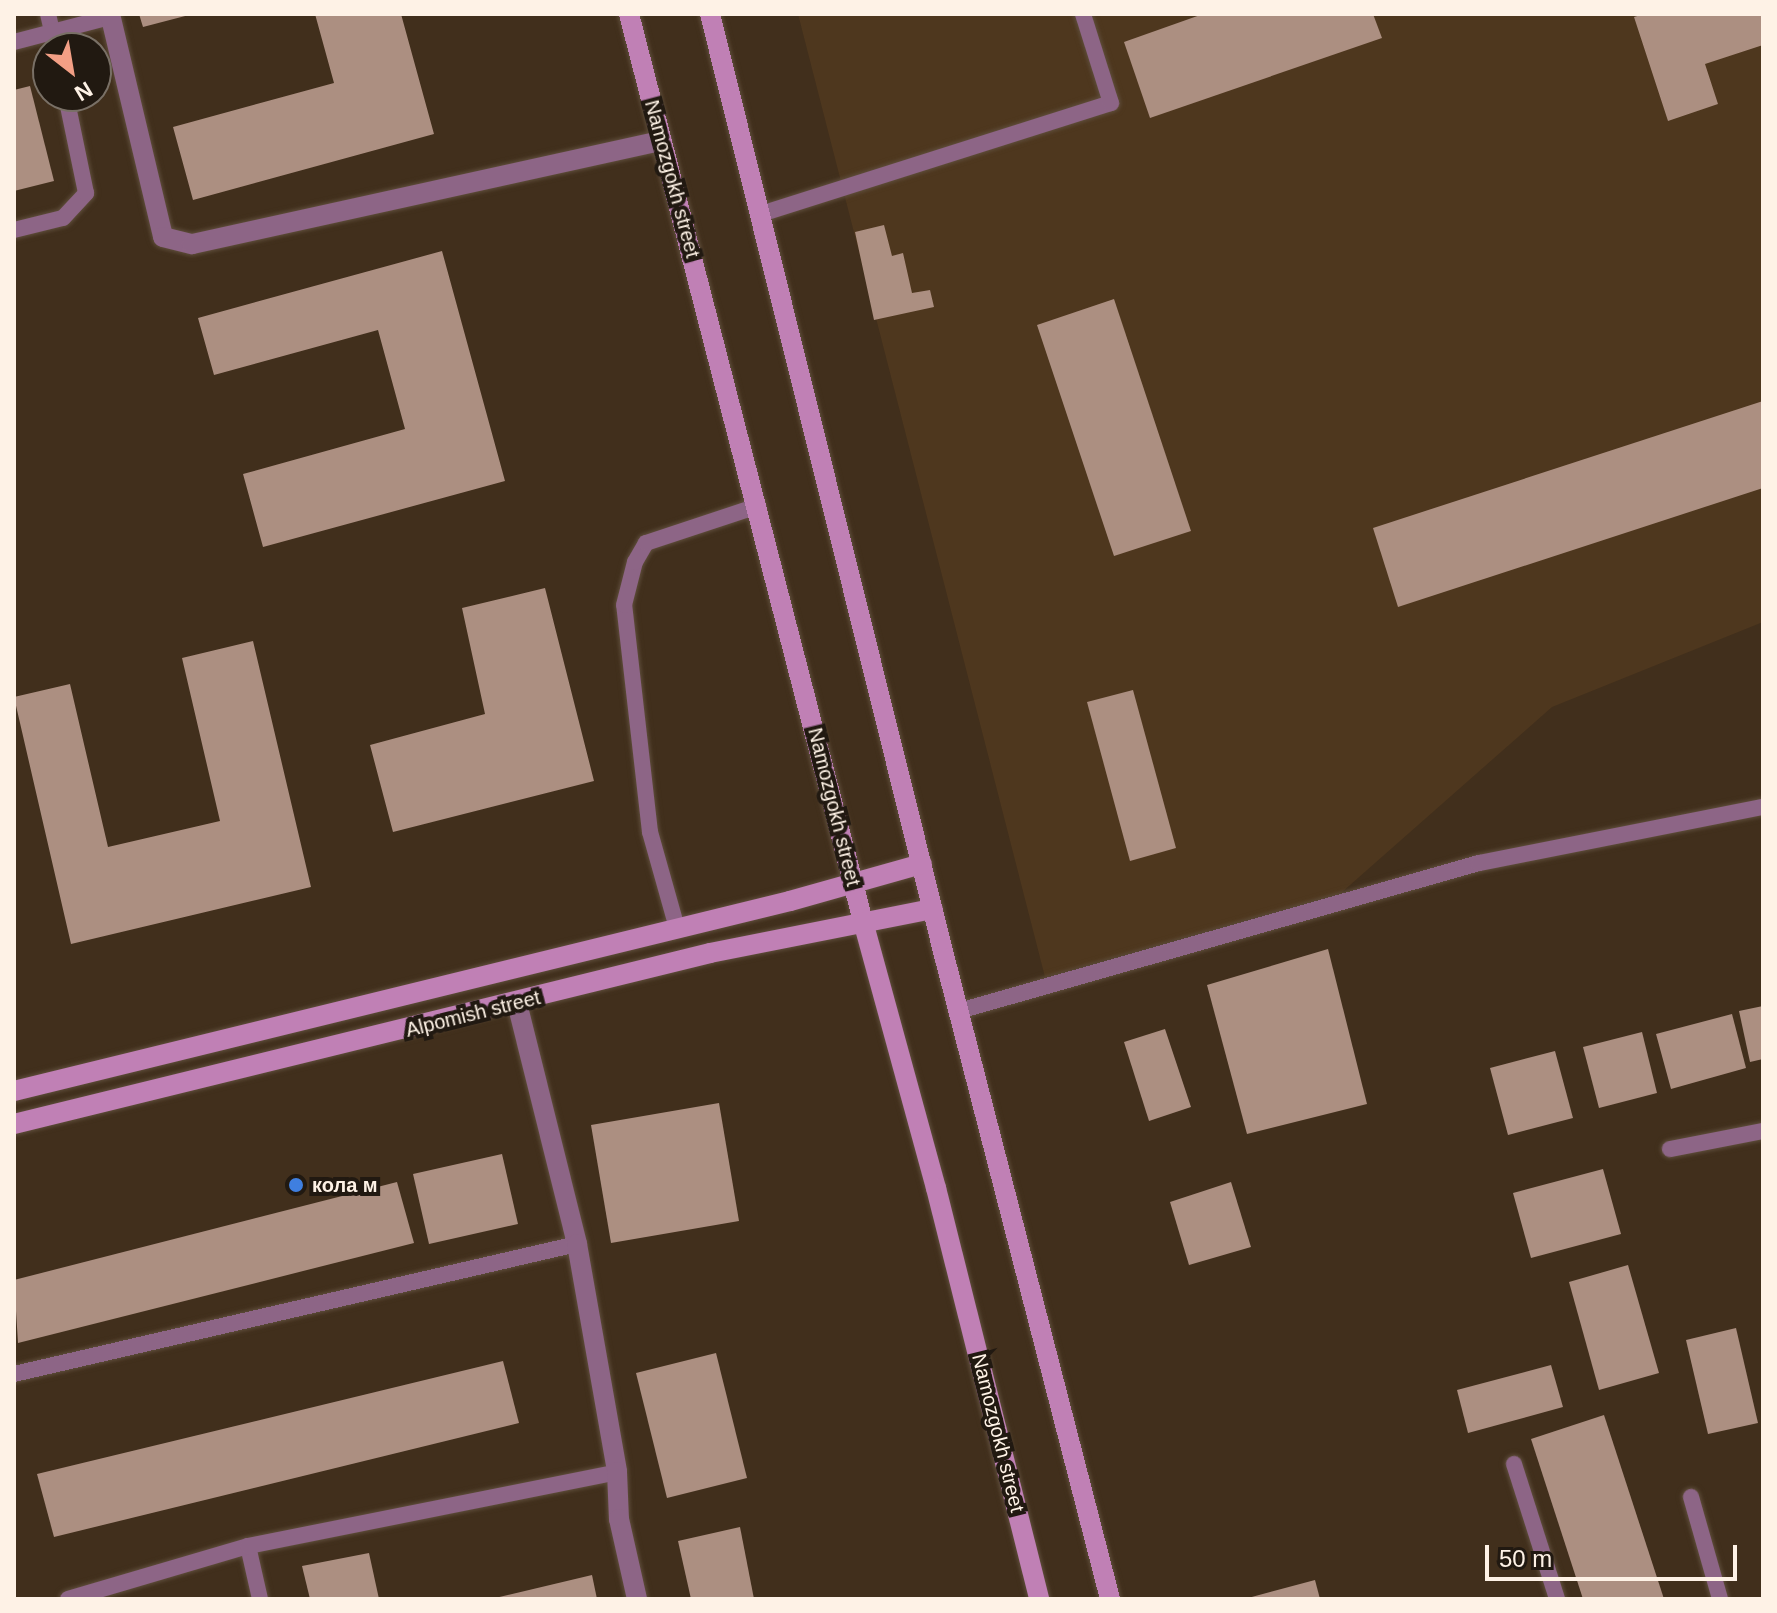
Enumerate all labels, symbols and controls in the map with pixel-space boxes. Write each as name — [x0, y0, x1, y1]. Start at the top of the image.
north arrow — [32, 32, 112, 112]
text: N — [70, 76, 97, 106]
street label: Namozgokh street — [639, 98, 705, 260]
street label: Namozgokh street — [803, 725, 865, 889]
street label: Alpomish street — [403, 986, 543, 1042]
place label: кола м — [312, 1173, 378, 1197]
marker: кола м — [287, 1176, 305, 1194]
street label: Namozgokh street — [967, 1351, 1029, 1515]
scale bar — [1489, 1529, 1741, 1579]
text: 50 m — [1499, 1545, 1552, 1572]

